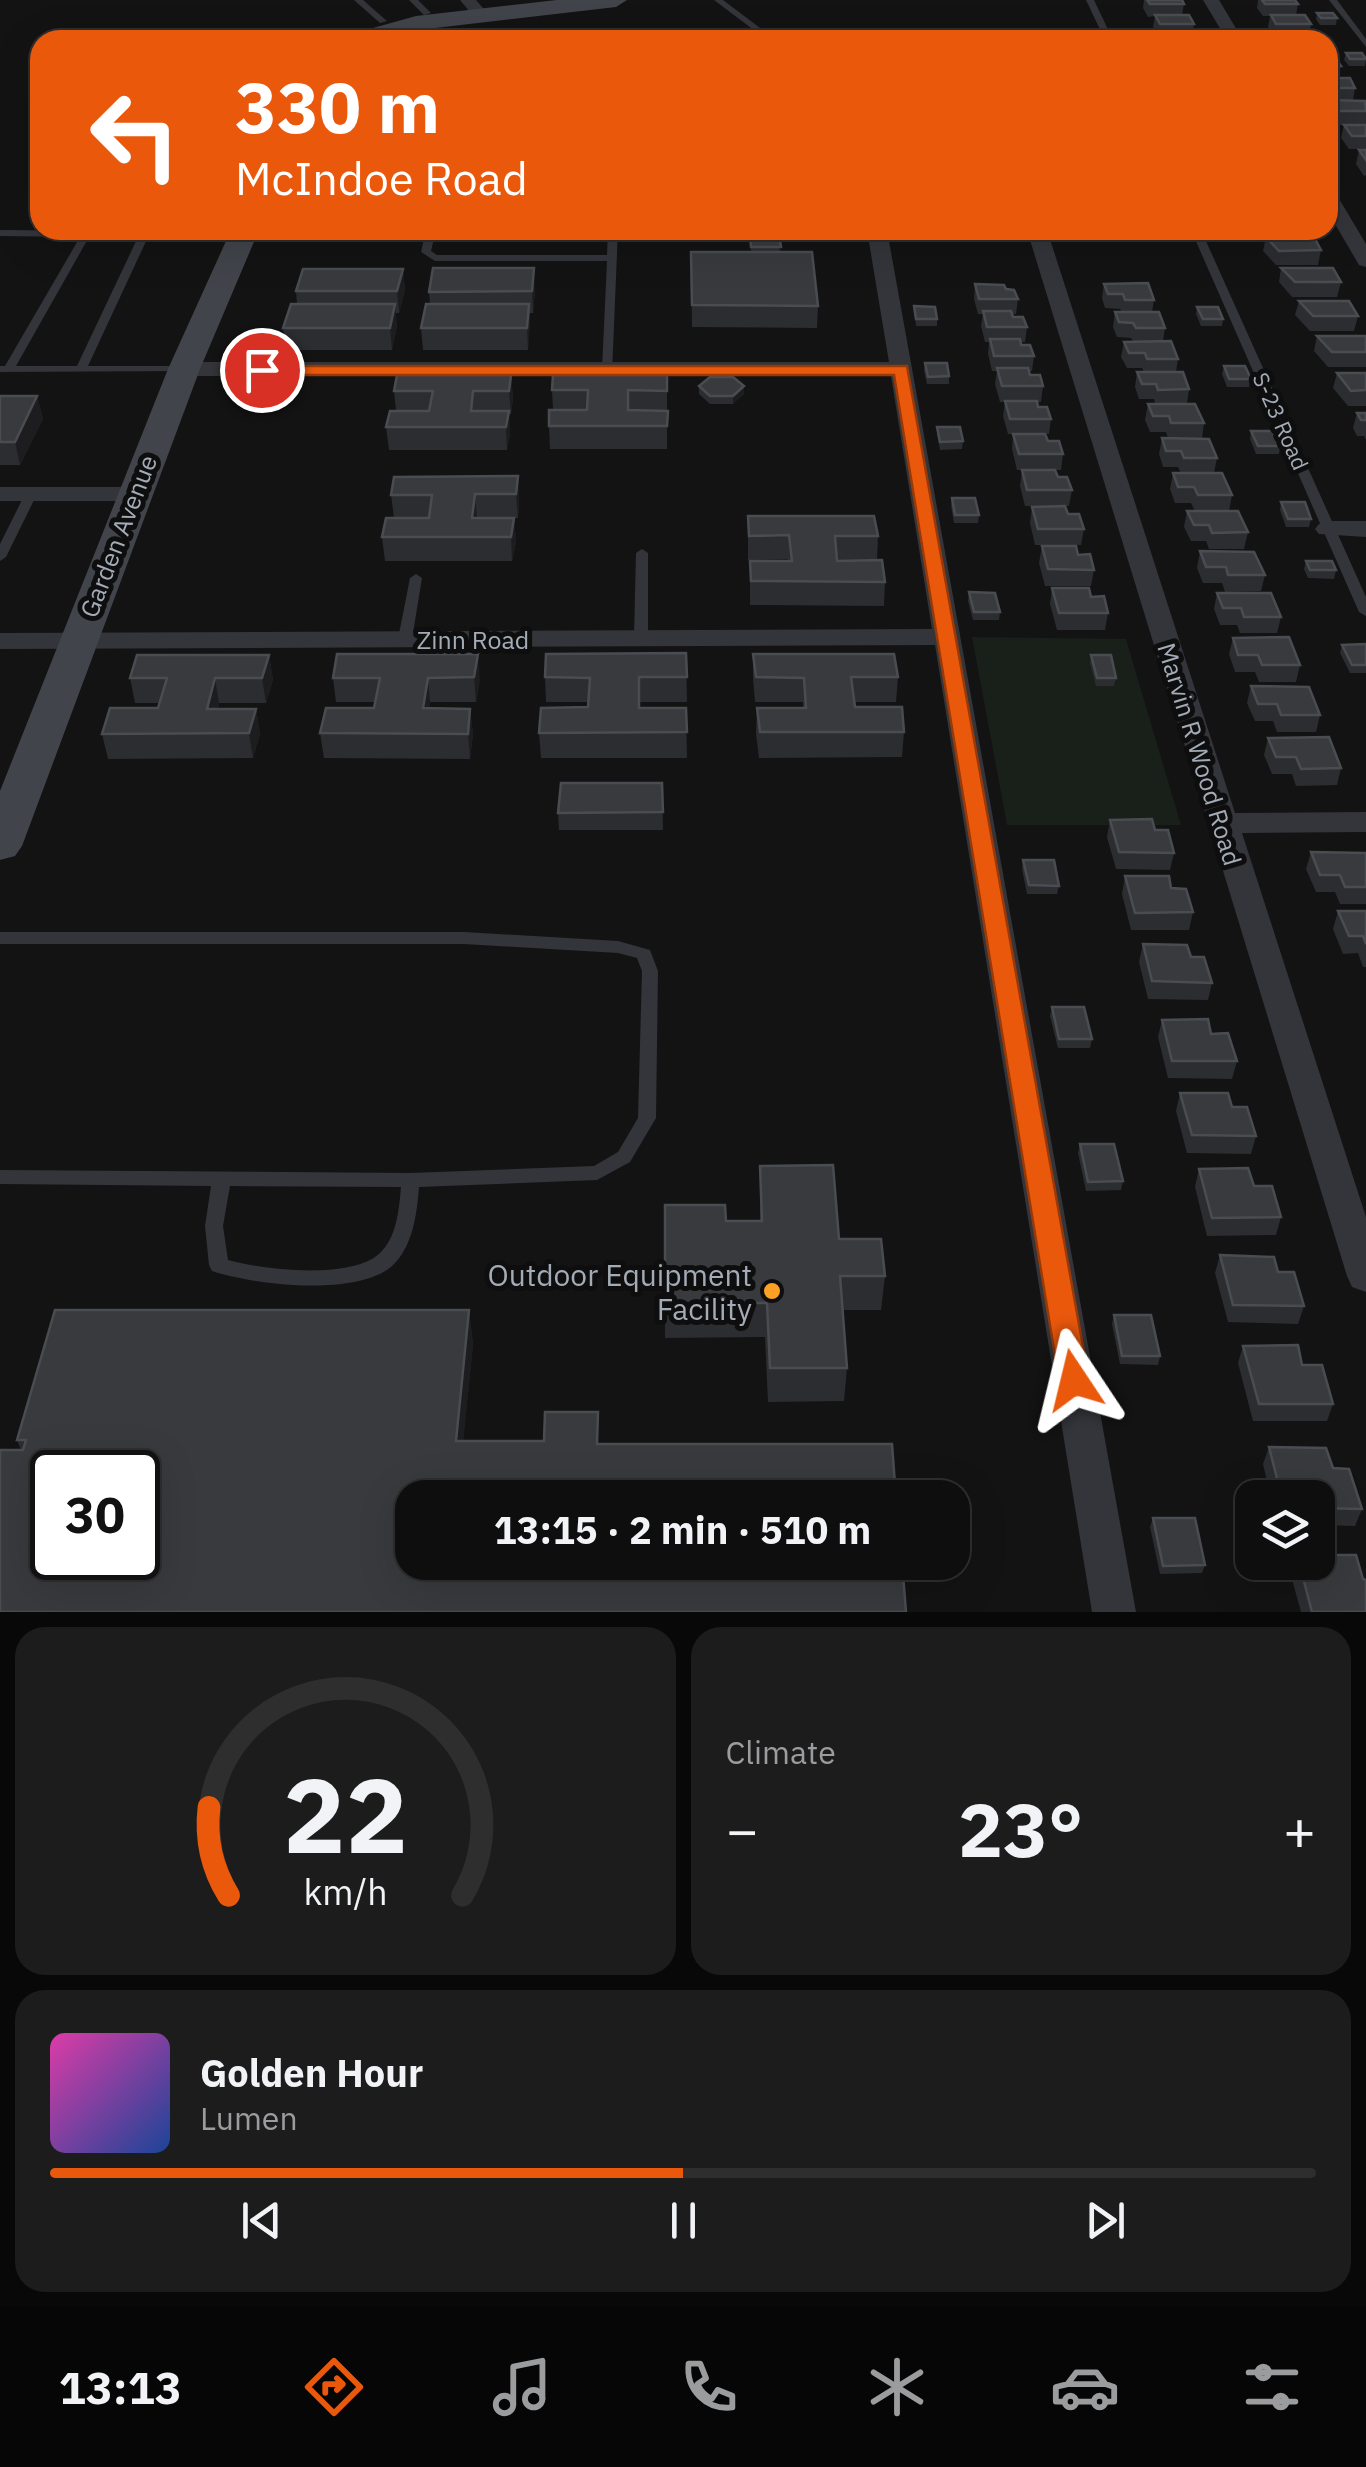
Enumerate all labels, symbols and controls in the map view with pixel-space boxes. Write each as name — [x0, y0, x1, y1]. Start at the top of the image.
text: 330 m — [235, 61, 440, 152]
icon: left — [70, 70, 200, 200]
text: McIndoe Road — [235, 149, 528, 207]
pin — [220, 328, 305, 413]
icon: arrive — [235, 343, 290, 398]
street label: S-23 Road — [1247, 368, 1315, 474]
street label: Garden Avenue — [72, 450, 164, 622]
street label: Zinn Road — [417, 623, 529, 656]
street label: Marvin R Wood Road — [1150, 639, 1250, 869]
place label: Outdoor Equipment Facility — [487, 1255, 752, 1328]
marker: Outdoor Equipment Facility — [761, 1280, 783, 1302]
position arrow — [1022, 1328, 1126, 1432]
speed limit sign: 30 — [30, 1450, 160, 1580]
map controls — [1235, 1480, 1335, 1580]
button: layers — [1235, 1480, 1335, 1580]
text: 13:15 · 2 min · 510 m — [494, 1505, 871, 1554]
text: Climate — [726, 1731, 836, 1773]
text: 22 — [283, 1746, 408, 1882]
text: 23° — [958, 1780, 1083, 1878]
text: − — [726, 1794, 759, 1865]
text: + — [1283, 1794, 1316, 1865]
text: km/h — [303, 1868, 387, 1915]
text: Golden Hour — [200, 2048, 423, 2097]
text: Lumen — [200, 2097, 298, 2139]
icon: previous — [234, 2193, 289, 2248]
icon: pause — [656, 2193, 711, 2248]
icon: next — [1078, 2193, 1133, 2248]
icon: directions — [299, 2352, 369, 2422]
icon: music — [487, 2352, 557, 2422]
icon: phone — [674, 2352, 744, 2422]
icon: climate — [862, 2352, 932, 2422]
icon: car — [1050, 2352, 1120, 2422]
icon: filters — [1237, 2352, 1307, 2422]
text: 13:13 — [59, 2358, 182, 2416]

